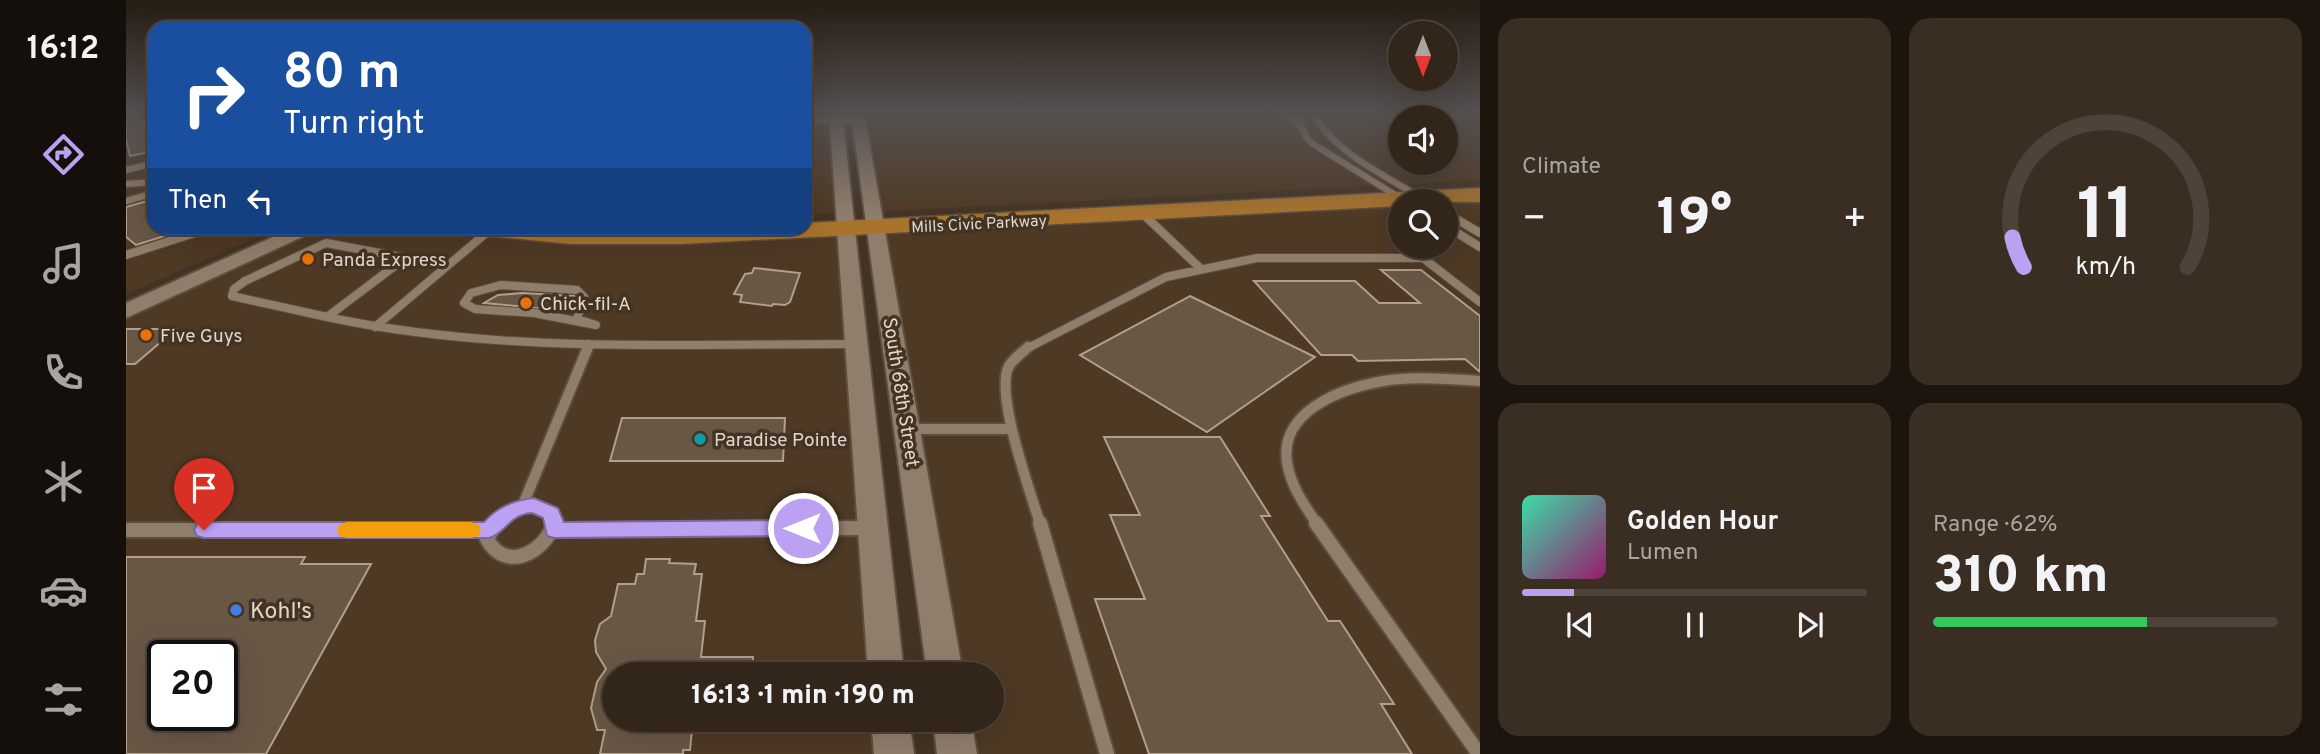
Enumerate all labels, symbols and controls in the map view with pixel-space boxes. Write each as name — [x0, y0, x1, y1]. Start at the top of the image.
north arrow — [1388, 21, 1458, 91]
map controls — [1388, 21, 1458, 259]
text: 16:12 — [27, 30, 99, 70]
text: 80 m — [283, 44, 400, 106]
icon: right — [168, 49, 259, 140]
text: Turn right — [283, 105, 425, 145]
button: sound — [1388, 105, 1458, 175]
icon: directions — [39, 130, 88, 179]
text: Climate — [1522, 153, 1601, 182]
text: 11 — [2076, 174, 2135, 266]
icon: left — [241, 182, 279, 220]
text: Then — [168, 185, 227, 218]
text: 19° — [1657, 187, 1732, 253]
button: search — [1388, 189, 1458, 259]
text: − — [1522, 196, 1547, 245]
text: + — [1842, 196, 1867, 245]
street label: Mills Civic Parkway — [911, 211, 1047, 239]
icon: music — [39, 239, 88, 288]
place label: Panda Express — [322, 249, 447, 273]
marker: Panda Express — [300, 251, 316, 267]
text: km/h — [2075, 252, 2136, 284]
place label: Chick-fil-A — [540, 293, 631, 317]
marker: Chick-fil-A — [518, 295, 534, 311]
street label: South 68th Street — [876, 316, 924, 469]
place label: Five Guys — [160, 325, 242, 349]
marker: Five Guys — [138, 327, 154, 343]
icon: phone — [39, 348, 88, 397]
place label: Paradise Pointe — [714, 429, 847, 453]
marker: Paradise Pointe — [692, 431, 708, 447]
icon: climate — [39, 457, 88, 506]
pin — [174, 458, 234, 530]
icon: arrive — [185, 469, 223, 507]
position arrow — [766, 491, 840, 565]
text: Golden Hour — [1627, 506, 1778, 539]
text: Range · 62% — [1933, 511, 2058, 540]
text: Lumen — [1627, 539, 1698, 568]
text: 310 km — [1933, 545, 2109, 611]
icon: car — [39, 566, 88, 615]
place label: Kohl's — [250, 598, 312, 627]
marker: Kohl's — [228, 602, 244, 618]
icon: previous — [1561, 606, 1599, 644]
icon: pause — [1676, 606, 1714, 644]
icon: next — [1791, 606, 1829, 644]
speed limit sign: 20 — [147, 640, 238, 731]
icon: filters — [39, 675, 88, 724]
text: 16:13 · 1 min · 190 m — [691, 680, 915, 713]

